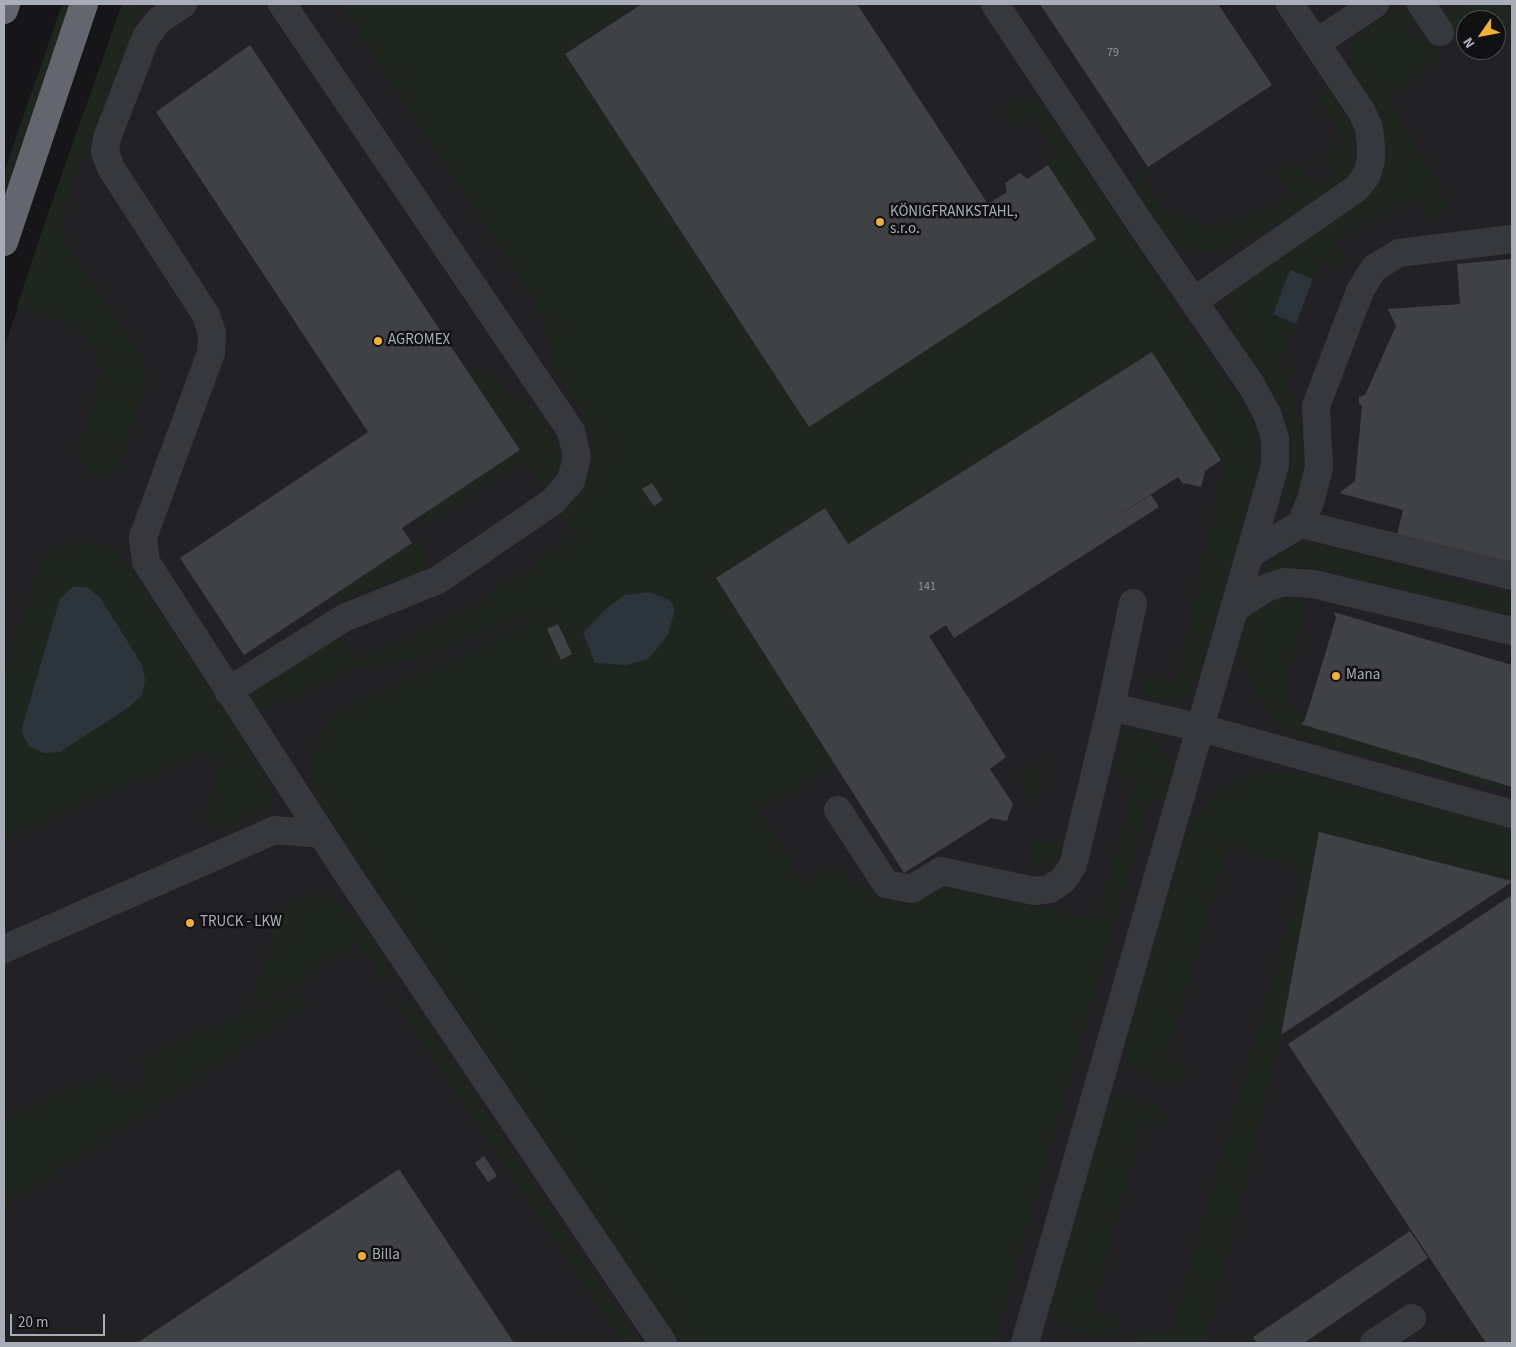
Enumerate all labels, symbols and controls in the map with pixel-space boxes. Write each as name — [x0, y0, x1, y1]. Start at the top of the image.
north arrow — [1456, 10, 1506, 60]
text: N — [1458, 33, 1480, 52]
house number: 79 — [1107, 46, 1119, 60]
place label: KÖNIGFRANKSTAHL, s.r.o. — [890, 204, 1018, 239]
marker: KÖNIGFRANKSTAHL, s.r.o. — [874, 216, 886, 228]
place label: AGROMEX — [388, 332, 450, 350]
marker: AGROMEX — [372, 335, 384, 347]
house number: 141 — [918, 580, 936, 594]
place label: Mana — [1346, 667, 1380, 685]
marker: Mana — [1330, 670, 1342, 682]
place label: TRUCK - LKW — [200, 914, 282, 932]
marker: TRUCK - LKW — [184, 917, 196, 929]
place label: Billa — [372, 1247, 400, 1265]
marker: Billa — [356, 1250, 368, 1262]
scale bar — [12, 1304, 108, 1336]
text: 20 m — [18, 1312, 48, 1333]

